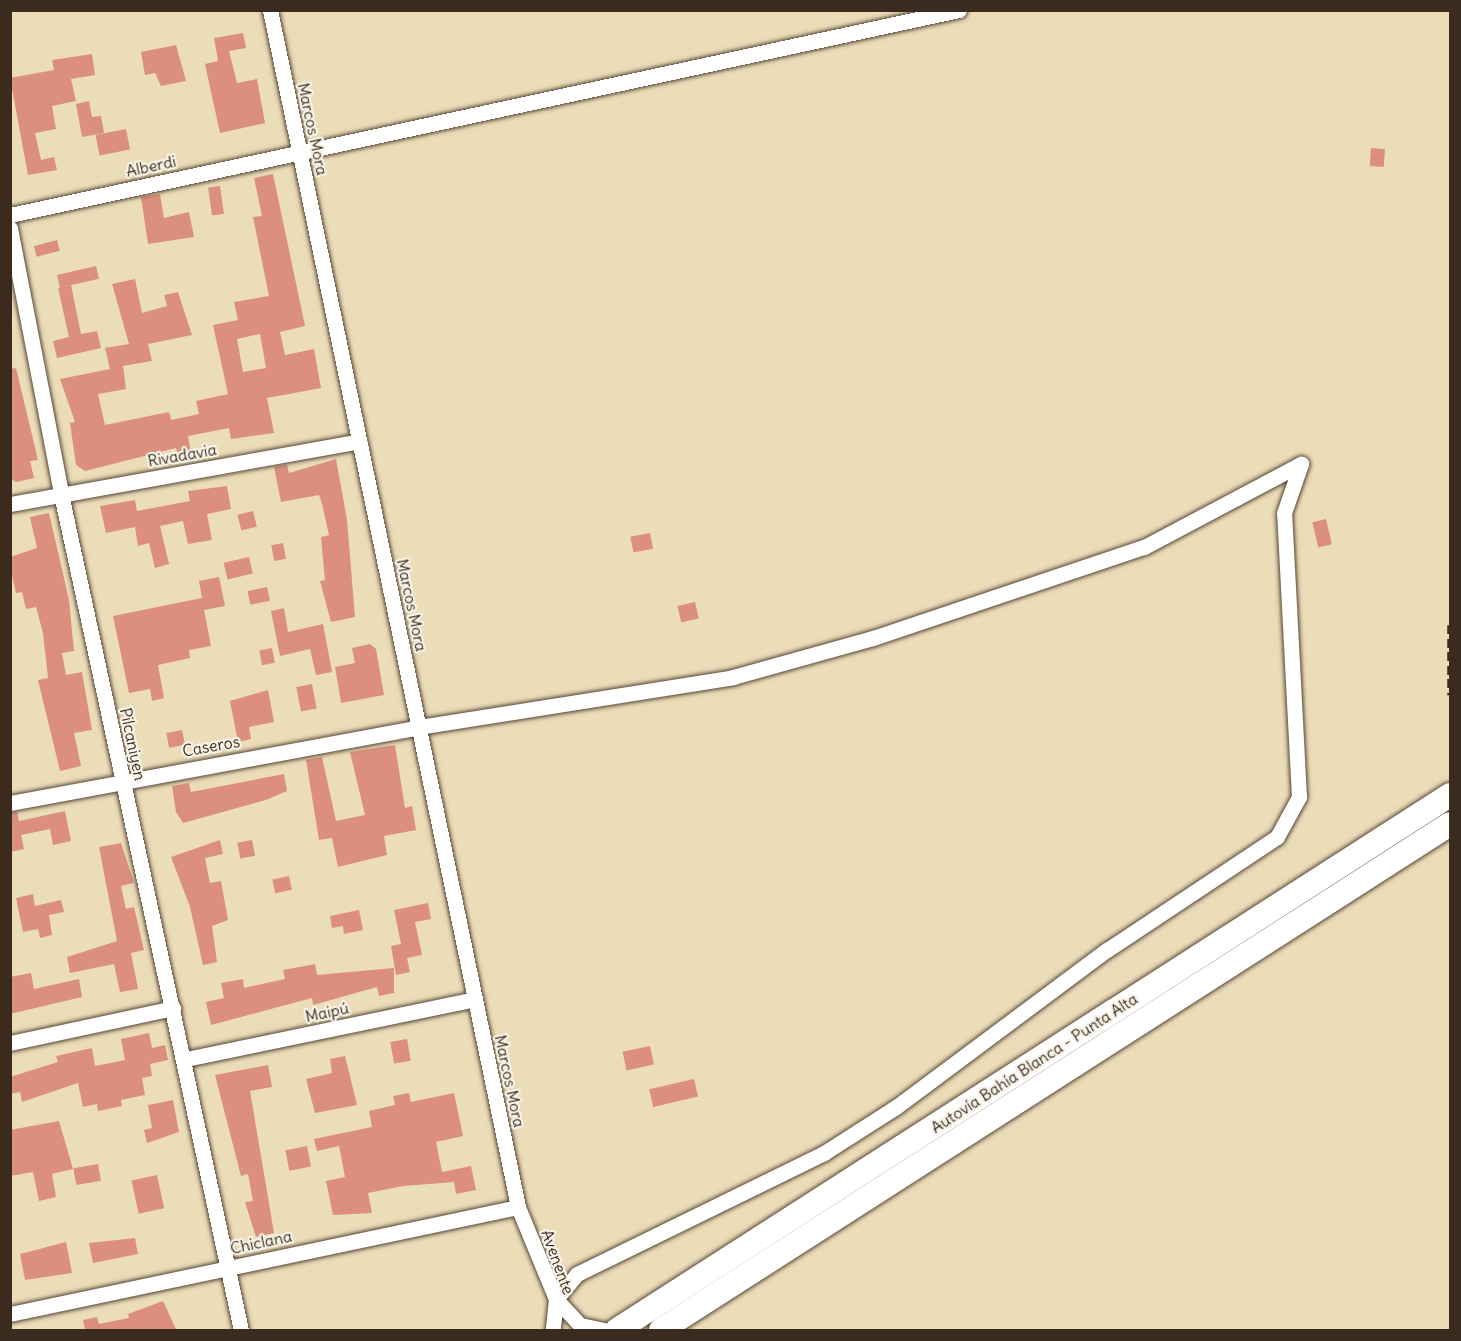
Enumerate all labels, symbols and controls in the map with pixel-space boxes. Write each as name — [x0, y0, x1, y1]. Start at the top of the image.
street label: Marcos Mora — [294, 81, 332, 177]
street label: Alberdi — [124, 151, 178, 181]
street label: Rivadavia — [146, 440, 218, 470]
street label: Marcos Mora — [393, 557, 431, 653]
street label: Pilcaniyen — [116, 706, 150, 782]
street label: Caseros — [181, 732, 241, 760]
street label: Autovía Bahía Blanca - Punta Alta — [927, 989, 1141, 1137]
street label: Maipú — [303, 998, 351, 1026]
street label: Marcos Mora — [491, 1033, 529, 1129]
street label: Chiclana — [228, 1226, 294, 1258]
street label: Avenente — [537, 1227, 579, 1297]

